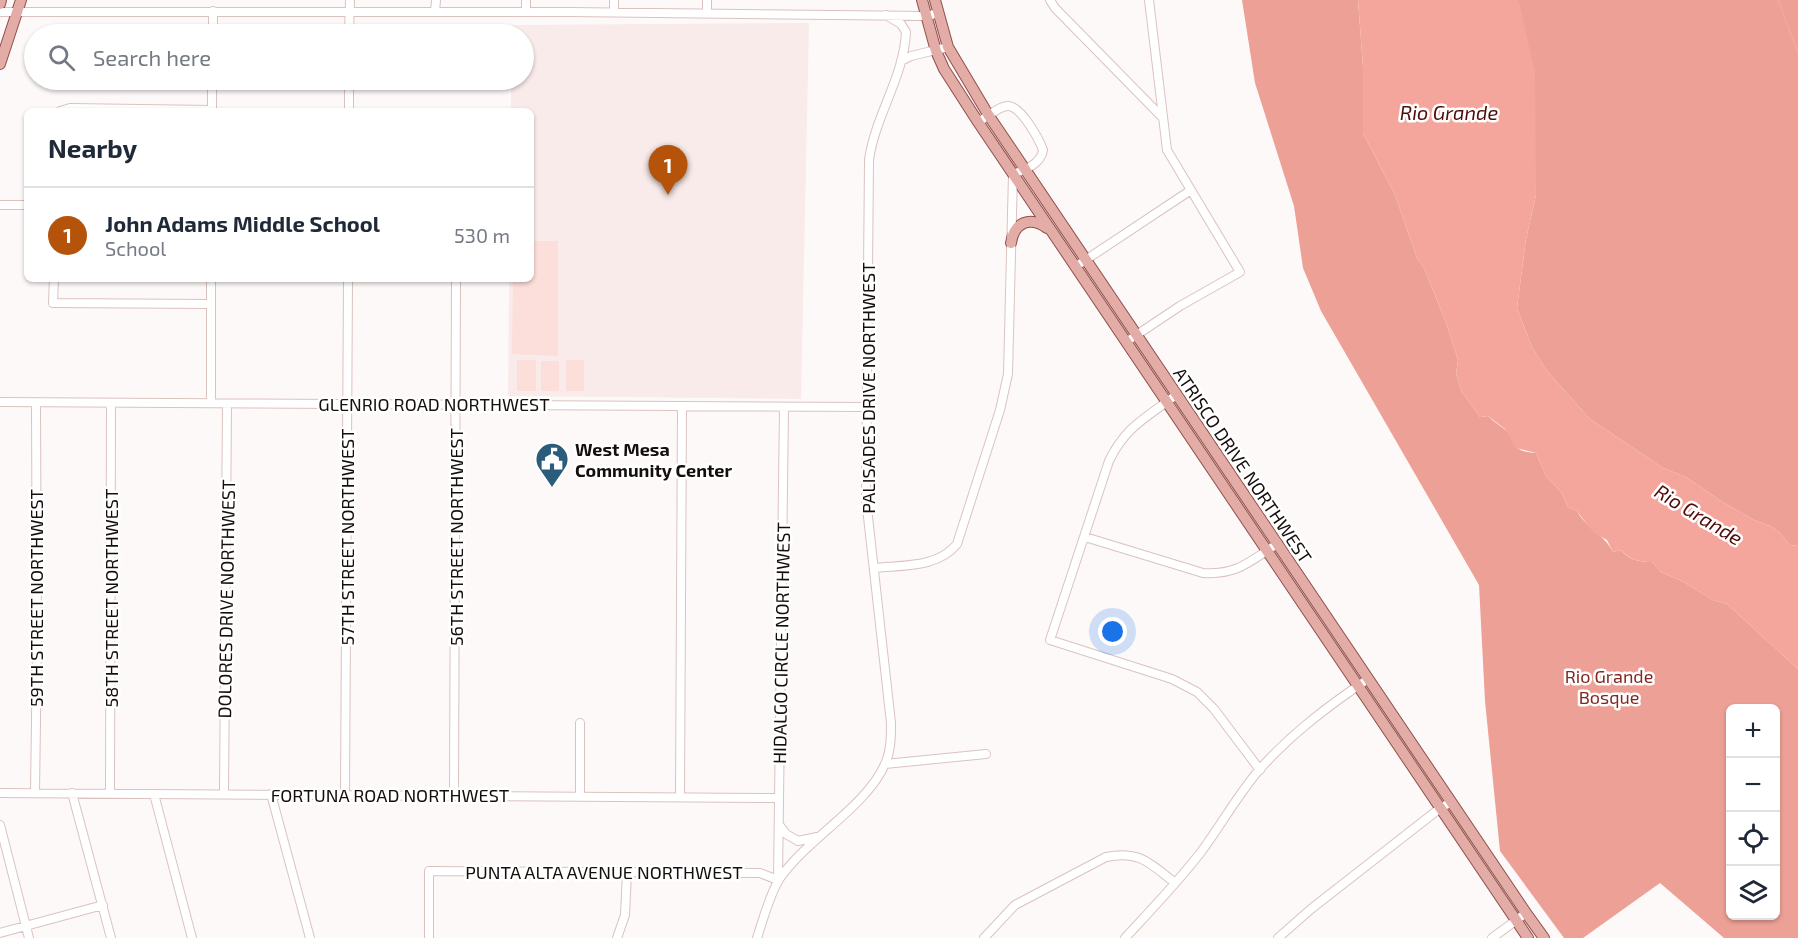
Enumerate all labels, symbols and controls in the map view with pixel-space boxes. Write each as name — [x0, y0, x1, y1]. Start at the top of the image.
search box — [24, 24, 534, 90]
icon: search — [45, 41, 78, 74]
text: Search here — [93, 44, 211, 70]
water label: Rio Grande — [1400, 100, 1498, 124]
text: Nearby — [48, 132, 137, 163]
pin: 1 — [648, 146, 688, 195]
text: John Adams Middle School — [105, 210, 380, 236]
text: 1 — [63, 223, 72, 247]
text: 530 m — [454, 223, 510, 247]
text: School — [105, 236, 166, 260]
street label: PALISADES DRIVE NORTHWEST — [857, 262, 879, 514]
street label: ATRISCO DRIVE NORTHWEST — [1169, 363, 1317, 567]
street label: GLENRIO ROAD NORTHWEST — [318, 393, 550, 415]
street label: 56TH STREET NORTHWEST — [445, 427, 467, 646]
street label: 57TH STREET NORTHWEST — [336, 428, 358, 646]
place label: West Mesa Community Center — [575, 438, 733, 481]
public building icon: West Mesa Community Center — [534, 441, 570, 488]
water label: Rio Grande — [1651, 478, 1748, 550]
street label: DOLORES DRIVE NORTHWEST — [213, 479, 239, 719]
street label: 59TH STREET NORTHWEST — [25, 488, 47, 707]
street label: 58TH STREET NORTHWEST — [100, 488, 122, 707]
street label: HIDALGO CIRCLE NORTHWEST — [768, 521, 794, 764]
your location — [1098, 617, 1127, 646]
park label: Rio Grande Bosque — [1565, 665, 1653, 708]
map controls — [1726, 704, 1780, 920]
button: + — [1726, 704, 1780, 758]
button: − — [1726, 758, 1780, 812]
street label: FORTUNA ROAD NORTHWEST — [271, 784, 510, 806]
button: locate — [1726, 812, 1780, 866]
street label: PUNTA ALTA AVENUE NORTHWEST — [465, 861, 743, 883]
button: layers — [1726, 866, 1780, 920]

